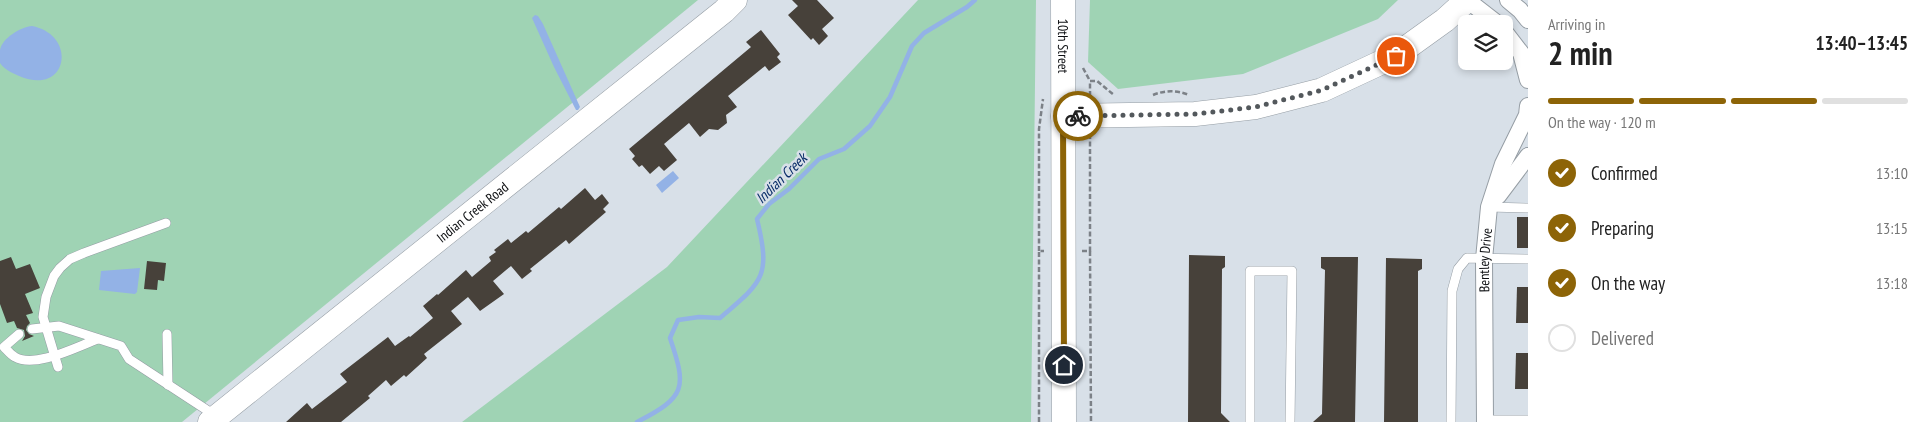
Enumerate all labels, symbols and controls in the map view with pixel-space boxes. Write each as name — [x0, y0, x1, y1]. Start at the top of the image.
text: Arriving in — [1548, 14, 1605, 34]
map controls — [1458, 15, 1513, 70]
button: layers — [1458, 15, 1513, 70]
street label: 10th Street — [1054, 19, 1072, 73]
text: 13:40–13:45 — [1815, 31, 1908, 55]
text: 2 min — [1548, 32, 1613, 74]
pin — [1375, 35, 1417, 77]
icon: bag — [1382, 42, 1410, 70]
courier — [1053, 91, 1103, 141]
icon: bike — [1064, 102, 1092, 130]
text: On the way · 120 m — [1548, 112, 1656, 132]
water label: Indian Creek — [751, 147, 812, 207]
icon: check — [1548, 159, 1576, 187]
text: Confirmed — [1591, 161, 1658, 185]
text: 13:10 — [1876, 163, 1908, 183]
street label: Indian Creek Road — [433, 178, 512, 246]
icon: check — [1548, 214, 1576, 242]
text: Preparing — [1591, 216, 1654, 240]
text: 13:15 — [1876, 218, 1908, 238]
street label: Bentley Drive — [1475, 227, 1496, 292]
icon: check — [1548, 269, 1576, 297]
text: On the way — [1591, 271, 1665, 295]
text: 13:18 — [1876, 273, 1908, 293]
text: Delivered — [1591, 326, 1654, 350]
pin — [1043, 344, 1085, 386]
icon: home — [1050, 351, 1078, 379]

